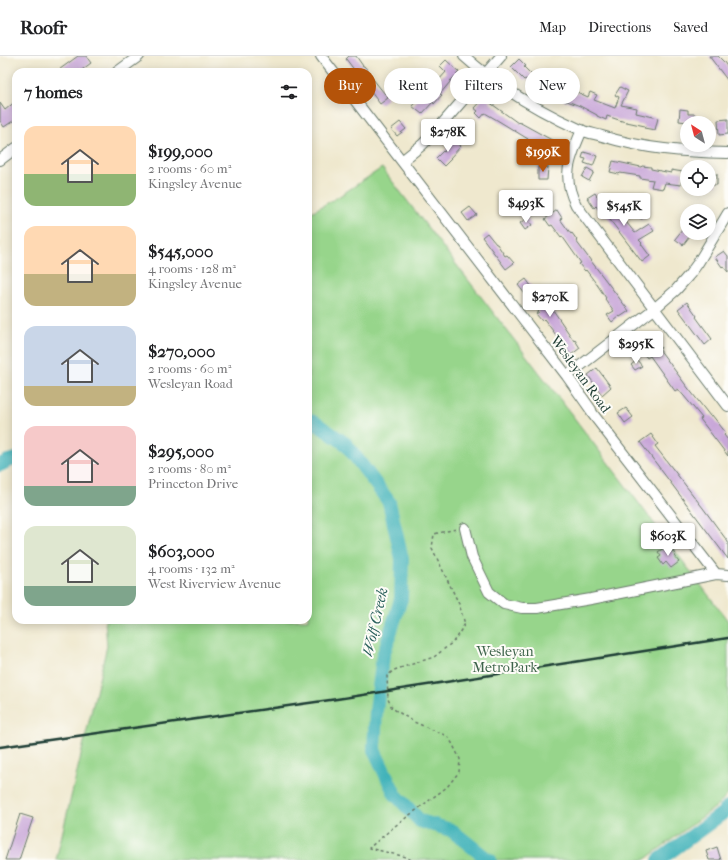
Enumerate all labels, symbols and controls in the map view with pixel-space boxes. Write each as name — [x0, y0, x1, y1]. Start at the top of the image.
text: Roofr — [20, 17, 67, 39]
text: Map — [539, 19, 566, 36]
text: Directions — [588, 19, 651, 36]
text: Saved — [673, 19, 708, 36]
chip: Buy — [324, 68, 376, 104]
chip: Rent — [384, 68, 442, 104]
chip: Filters — [450, 68, 517, 104]
chip: New — [525, 68, 580, 104]
icon: filters — [278, 81, 300, 103]
text: 7 homes — [24, 82, 83, 102]
north arrow — [680, 116, 716, 152]
map controls — [680, 116, 716, 240]
pin: $278K — [420, 119, 476, 153]
text: $278K — [430, 124, 466, 139]
pin: $199K — [515, 139, 571, 173]
text: $199,000 — [148, 141, 213, 161]
icon: home — [56, 142, 104, 190]
text: $199K — [526, 144, 560, 159]
button: locate — [680, 160, 716, 196]
text: 2 rooms · 60 m² — [148, 161, 231, 176]
text: Kingsley Avenue — [148, 176, 242, 191]
pin: $493K — [498, 190, 554, 224]
pin: $545K — [596, 193, 652, 227]
text: $493K — [508, 195, 544, 210]
text: $545K — [606, 198, 642, 213]
button: layers — [680, 204, 716, 240]
text: $545,000 — [148, 241, 213, 261]
icon: home — [56, 242, 104, 290]
text: 4 rooms · 128 m² — [148, 261, 236, 276]
text: Kingsley Avenue — [148, 276, 242, 291]
pin: $270K — [522, 284, 578, 318]
text: $270K — [532, 289, 568, 304]
pin: $295K — [608, 331, 664, 365]
street label: Wesleyan Road — [546, 332, 615, 417]
text: $295K — [618, 336, 654, 351]
text: $270,000 — [148, 341, 215, 361]
icon: home — [56, 342, 104, 390]
text: 2 rooms · 60 m² — [148, 361, 231, 376]
text: Wesleyan Road — [148, 376, 233, 391]
text: $295,000 — [148, 441, 214, 461]
icon: home — [56, 442, 104, 490]
text: 2 rooms · 80 m² — [148, 461, 231, 476]
text: Princeton Drive — [148, 476, 238, 491]
pin: $603K — [640, 523, 696, 557]
text: $603K — [650, 528, 686, 543]
text: $603,000 — [148, 541, 215, 561]
icon: home — [56, 542, 104, 590]
text: 4 rooms · 132 m² — [148, 561, 235, 576]
text: West Riverview Avenue — [148, 576, 281, 591]
water label: Wolf Creek — [358, 586, 392, 658]
park label: Wesleyan MetroPark — [472, 643, 538, 676]

